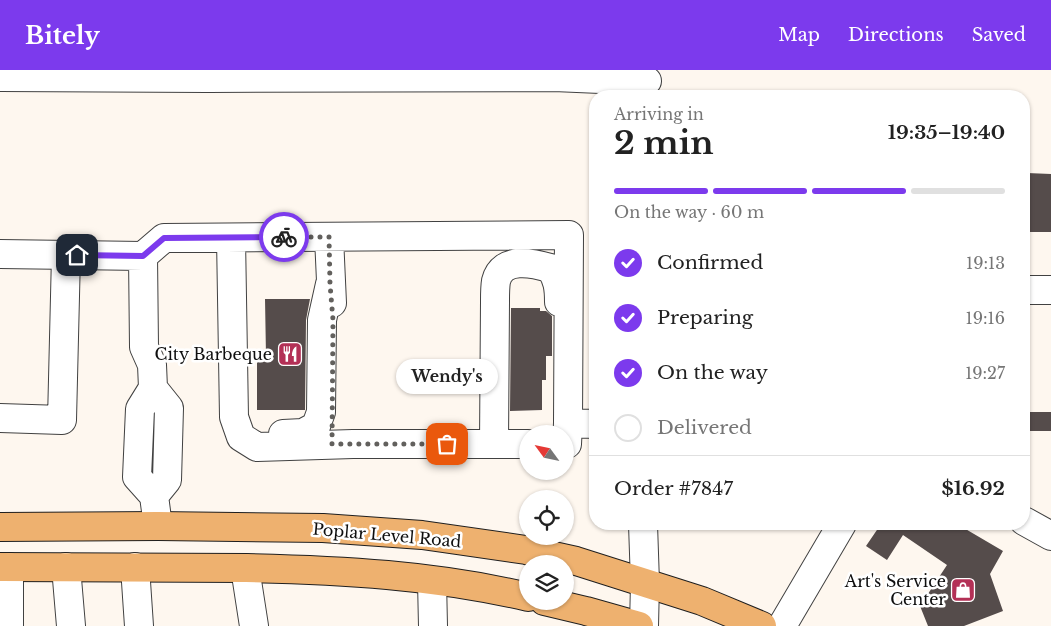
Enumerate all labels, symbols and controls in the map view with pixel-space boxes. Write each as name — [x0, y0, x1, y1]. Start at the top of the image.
text: Bitely — [25, 21, 100, 50]
text: Map — [778, 24, 820, 46]
text: Directions — [848, 24, 944, 46]
text: Saved — [972, 24, 1026, 46]
text: Arriving in — [614, 104, 704, 124]
text: 19:35–19:40 — [888, 121, 1005, 144]
text: 2 min — [614, 123, 714, 163]
text: On the way · 60 m — [614, 202, 764, 222]
courier — [259, 212, 309, 262]
icon: bike — [270, 223, 298, 251]
pin — [56, 234, 98, 276]
icon: home — [63, 241, 91, 269]
icon: check — [614, 249, 642, 277]
text: Confirmed — [657, 251, 763, 274]
text: 19:13 — [966, 253, 1005, 273]
icon: check — [614, 304, 642, 332]
text: Preparing — [657, 306, 753, 329]
text: 19:16 — [966, 308, 1005, 328]
restaurant icon: City Barbeque — [277, 341, 303, 367]
place label: City Barbeque — [155, 344, 272, 364]
callout: Wendy's — [396, 359, 498, 394]
icon: check — [614, 359, 642, 387]
text: On the way — [657, 361, 768, 384]
text: 19:27 — [965, 363, 1005, 383]
text: Wendy's — [411, 366, 483, 386]
text: Delivered — [657, 416, 752, 439]
pin — [426, 423, 468, 465]
north arrow — [519, 425, 574, 480]
map controls — [519, 425, 574, 610]
icon: bag — [433, 430, 461, 458]
text: Order #7847 — [614, 477, 733, 500]
text: $16.92 — [942, 477, 1005, 500]
button: locate — [519, 490, 574, 545]
street label: Poplar Level Road — [312, 519, 462, 551]
button: layers — [519, 555, 574, 610]
place label: Art's Service Center — [844, 571, 946, 609]
shop icon: Art's Service Center — [950, 577, 976, 603]

